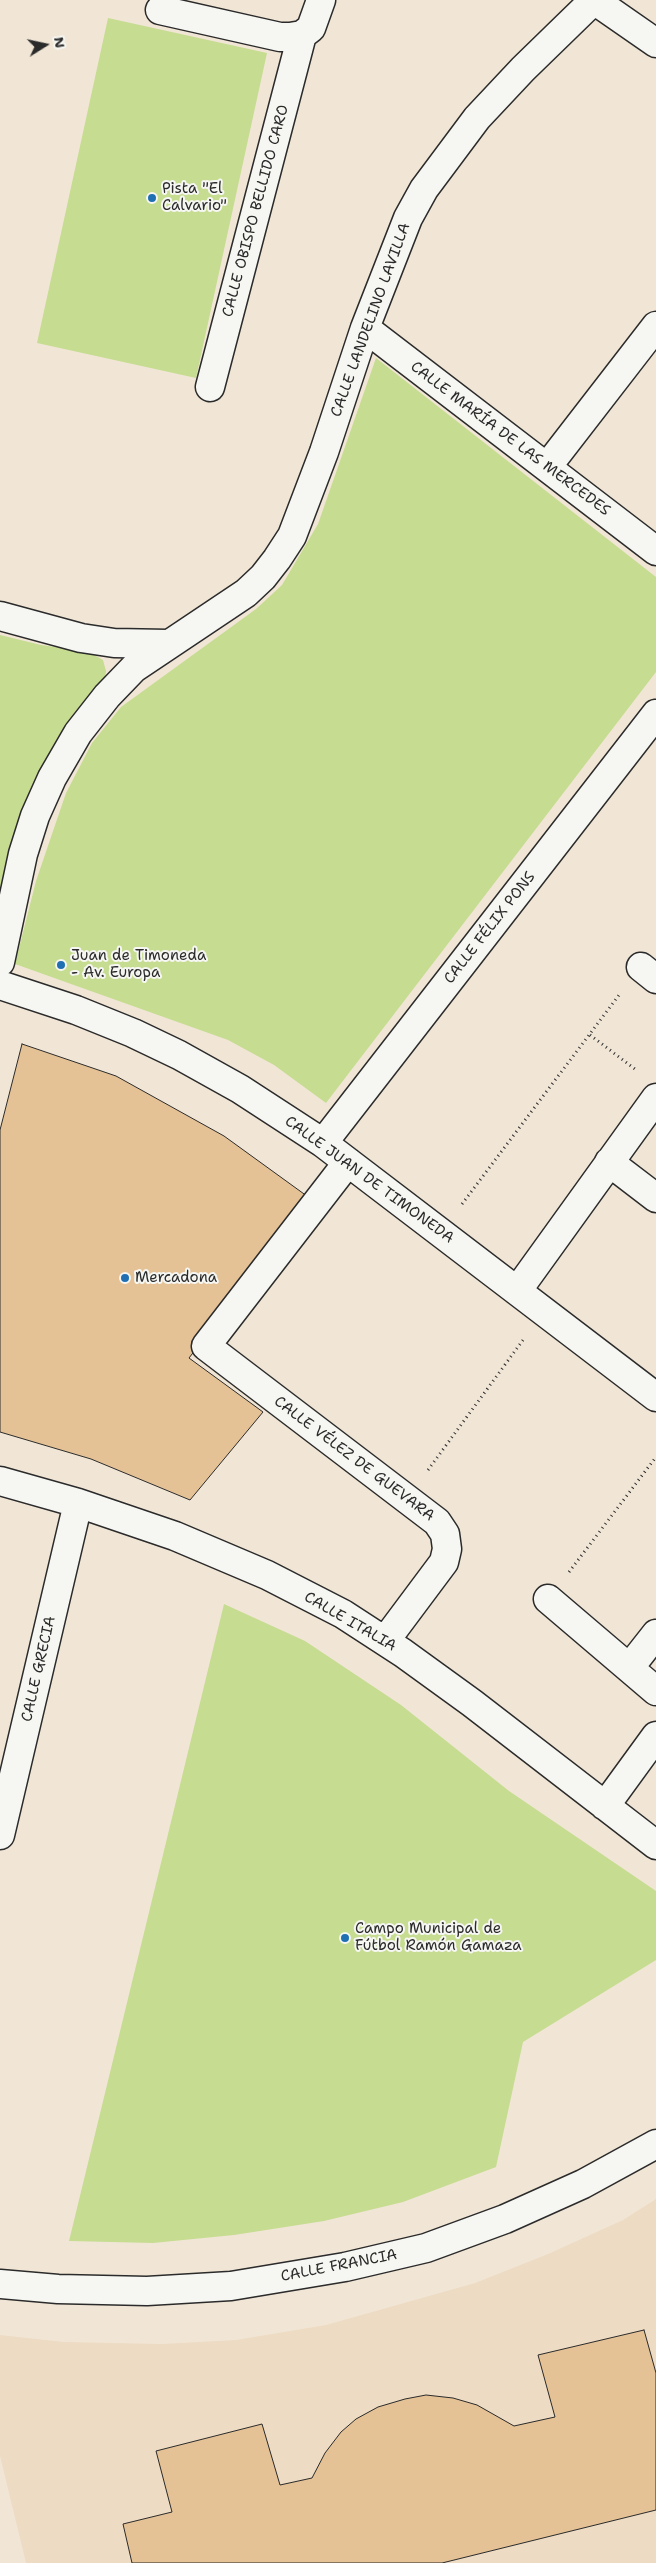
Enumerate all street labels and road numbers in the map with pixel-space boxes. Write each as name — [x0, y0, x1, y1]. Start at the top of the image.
street label: CALLE OBISPO BELLIDO CARO — [219, 103, 293, 319]
street label: CALLE LANDELINO LAVILLA — [327, 221, 415, 419]
street label: CALLE MARÍA DE LAS MERCEDES — [407, 358, 613, 520]
street label: CALLE FÉLIX PONS — [441, 868, 539, 988]
street label: CALLE JUAN DE TIMONEDA — [281, 1113, 457, 1247]
street label: CALLE VÉLEZ DE GUEVARA — [270, 1393, 438, 1525]
street label: CALLE ITALIA — [301, 1588, 399, 1656]
street label: CALLE GRECIA — [18, 1614, 60, 1724]
street label: CALLE FRANCIA — [279, 2246, 399, 2286]

